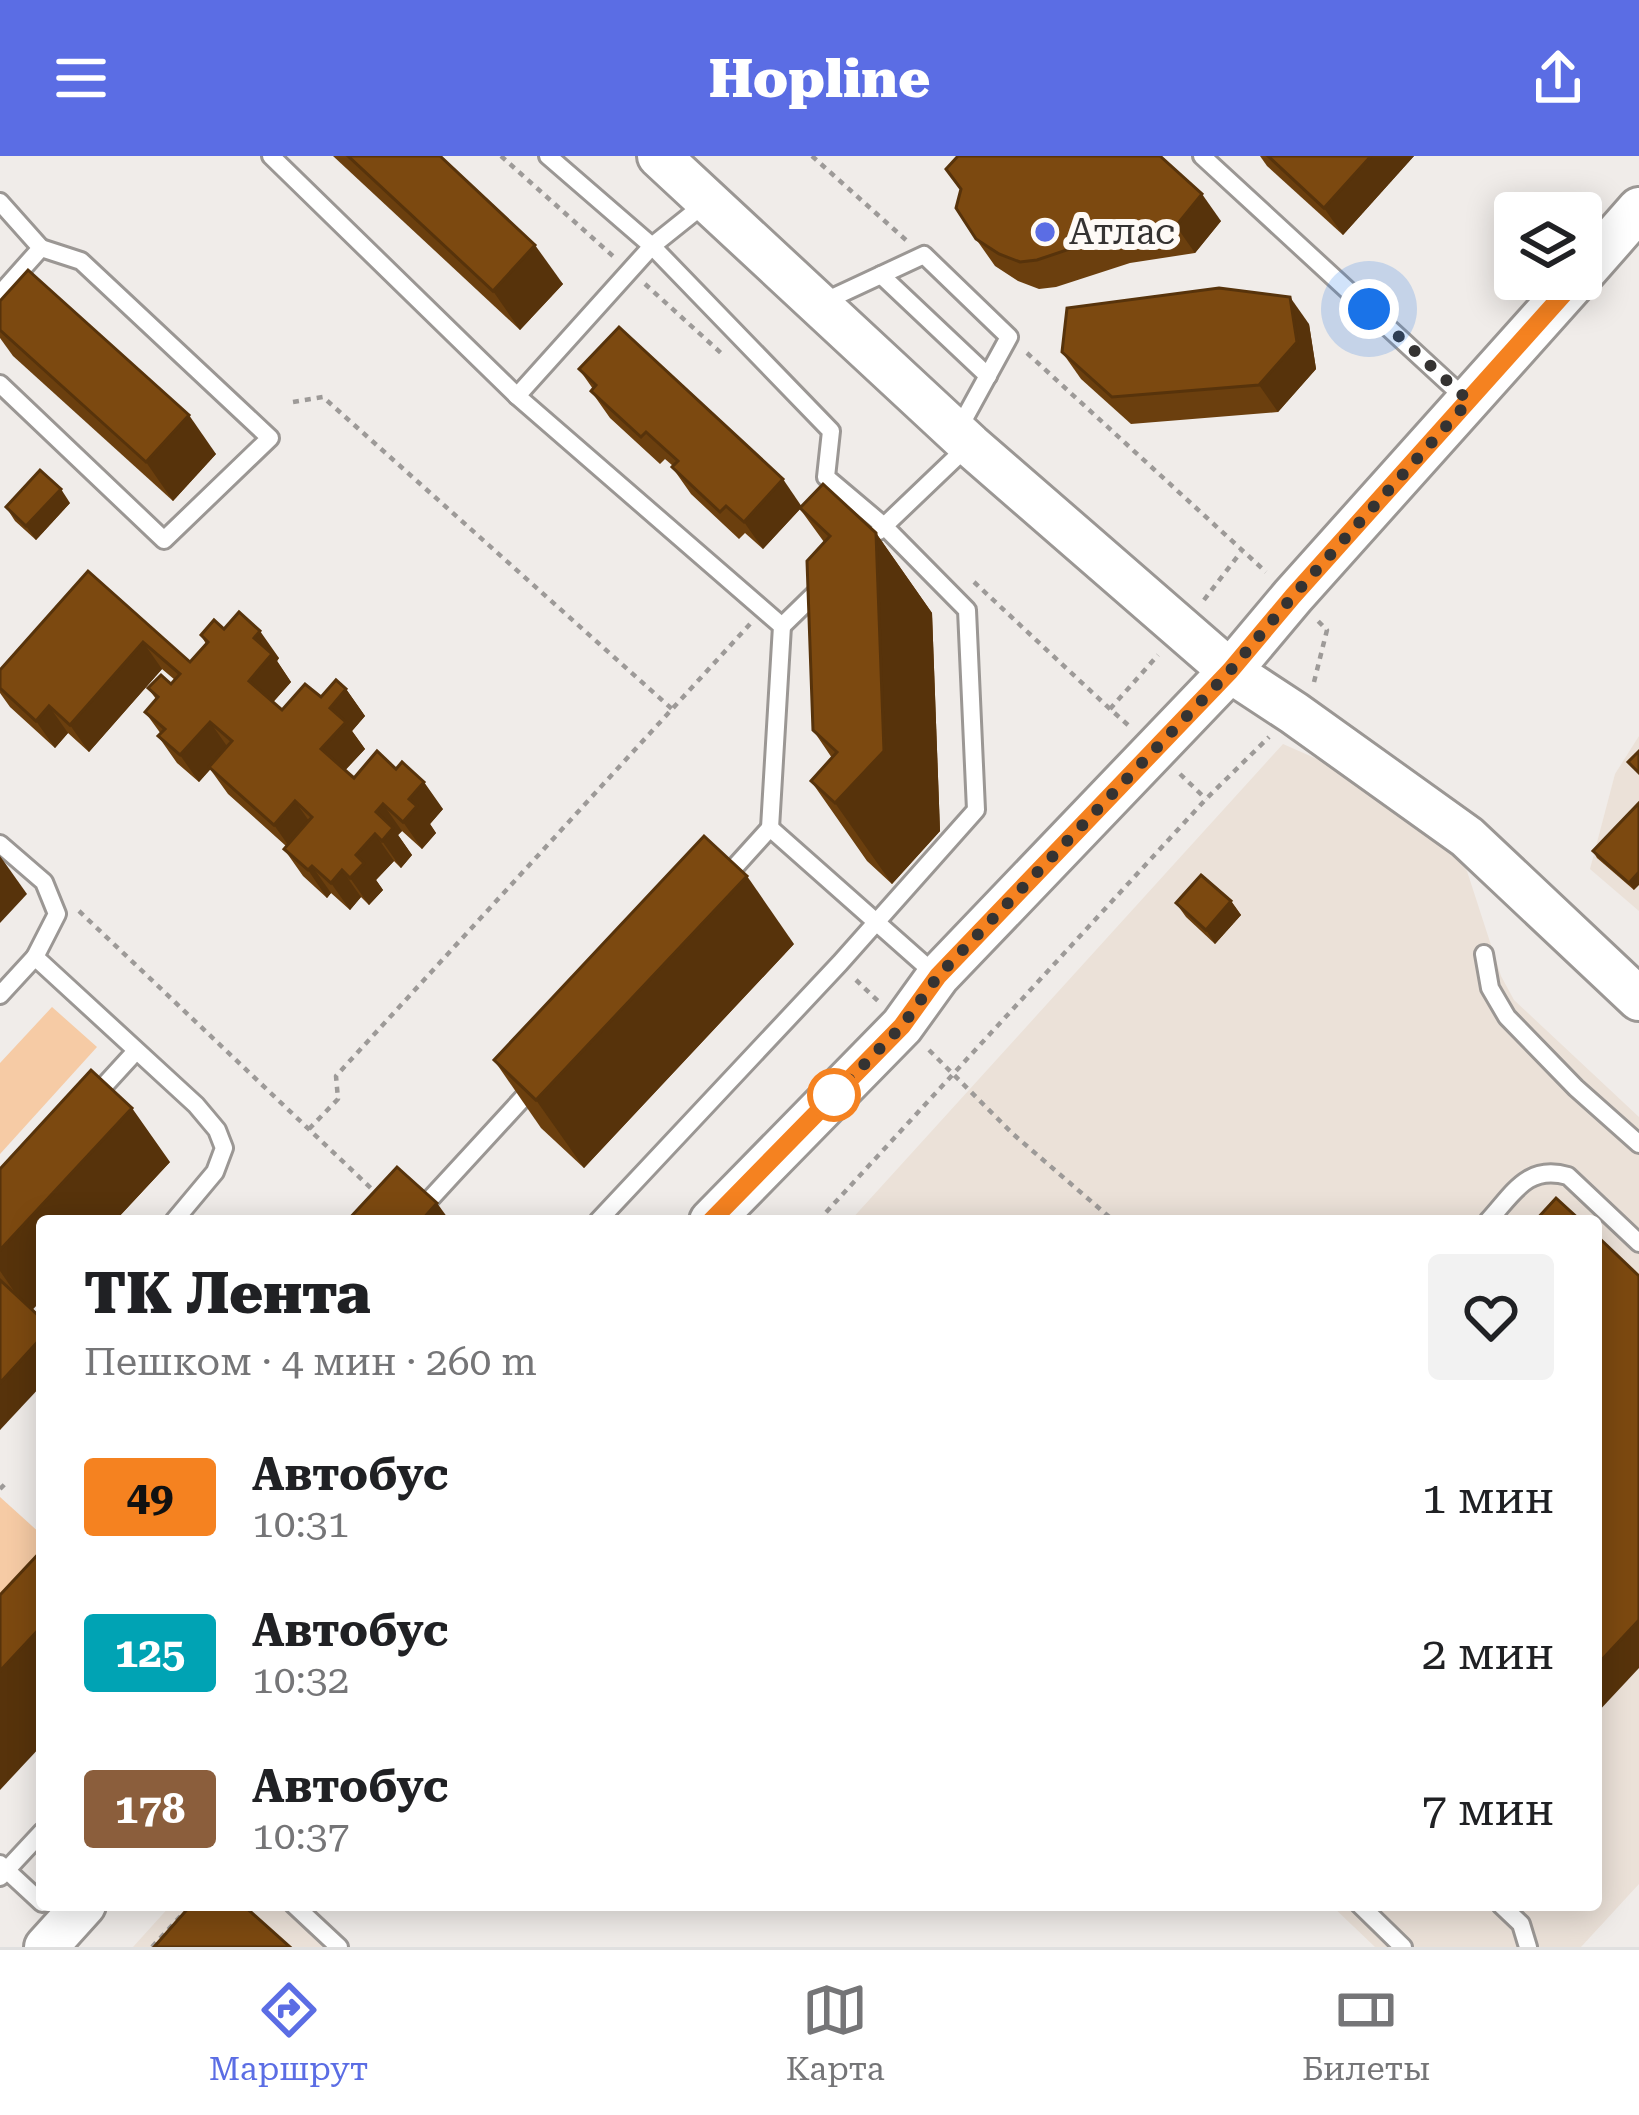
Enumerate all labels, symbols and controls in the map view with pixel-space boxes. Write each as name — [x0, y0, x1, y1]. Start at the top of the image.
icon: menu — [48, 45, 114, 111]
icon: share — [1525, 45, 1591, 111]
text: Hopline — [709, 47, 930, 110]
map controls — [1494, 192, 1602, 300]
button: layers — [1494, 192, 1602, 300]
place label: Атлас — [1069, 211, 1175, 253]
marker: Атлас — [1032, 219, 1058, 245]
your location — [1339, 279, 1399, 339]
unlabelled marker — [809, 1070, 859, 1120]
button: heart — [1428, 1254, 1554, 1380]
text: ТК Лента — [84, 1260, 371, 1327]
text: Пешком · 4 мин · 260 m — [84, 1339, 537, 1385]
text: Автобус — [252, 1448, 449, 1501]
text: 1 мин — [1421, 1471, 1554, 1524]
text: 49 — [126, 1472, 174, 1521]
text: 10:31 — [252, 1501, 349, 1547]
text: Автобус — [252, 1604, 449, 1657]
text: 2 мин — [1421, 1627, 1554, 1680]
text: 125 — [115, 1628, 185, 1677]
text: 10:32 — [252, 1657, 349, 1703]
text: Автобус — [252, 1760, 449, 1813]
text: 7 мин — [1421, 1783, 1554, 1836]
text: 178 — [115, 1784, 185, 1833]
text: 10:37 — [252, 1813, 349, 1859]
tab: Маршрут — [209, 1977, 368, 2088]
tab: Карта — [786, 1977, 885, 2088]
tab: Билеты — [1302, 1977, 1430, 2088]

